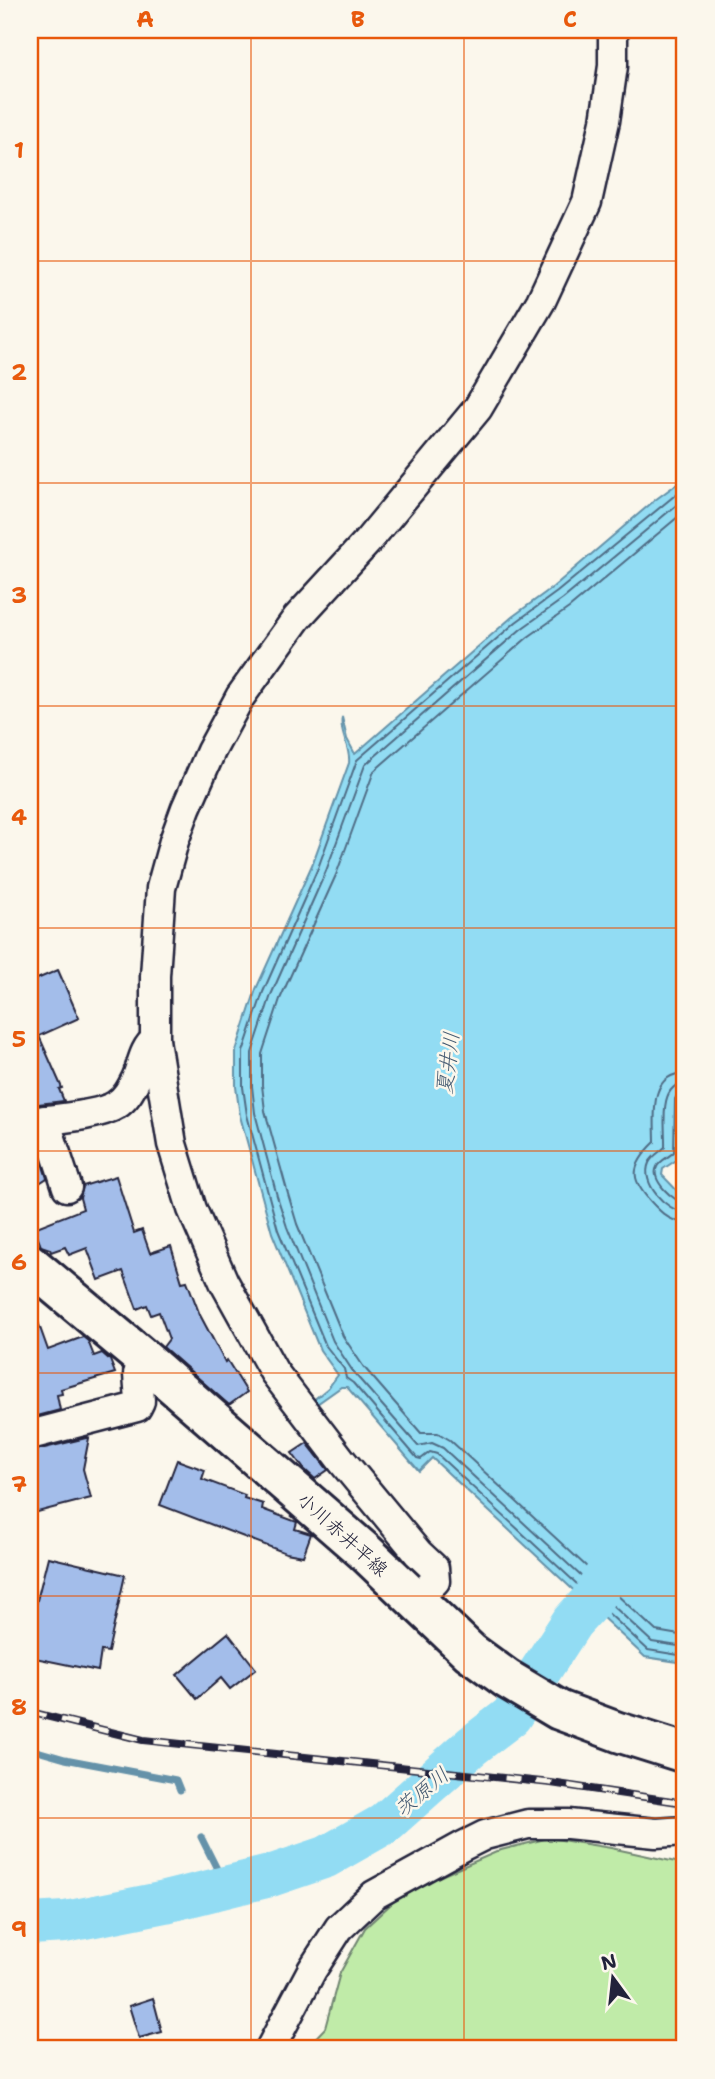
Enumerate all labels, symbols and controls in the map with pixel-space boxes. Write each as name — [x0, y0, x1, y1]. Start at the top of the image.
text: A — [136, 4, 154, 34]
text: B — [351, 4, 365, 34]
text: C — [563, 4, 577, 34]
text: 1 — [14, 135, 24, 165]
text: 2 — [11, 357, 27, 387]
text: 3 — [11, 580, 27, 610]
text: 4 — [11, 802, 27, 832]
text: 5 — [12, 1024, 26, 1054]
water label: 夏井川 — [430, 1030, 466, 1096]
text: 6 — [11, 1247, 27, 1277]
text: 7 — [11, 1469, 27, 1499]
street label: 小川赤井平線 — [292, 1487, 393, 1582]
text: 8 — [11, 1692, 27, 1722]
water label: 茨原川 — [389, 1761, 455, 1823]
text: 9 — [11, 1914, 27, 1944]
north arrow — [578, 1942, 648, 2012]
text: N — [598, 1948, 619, 1976]

